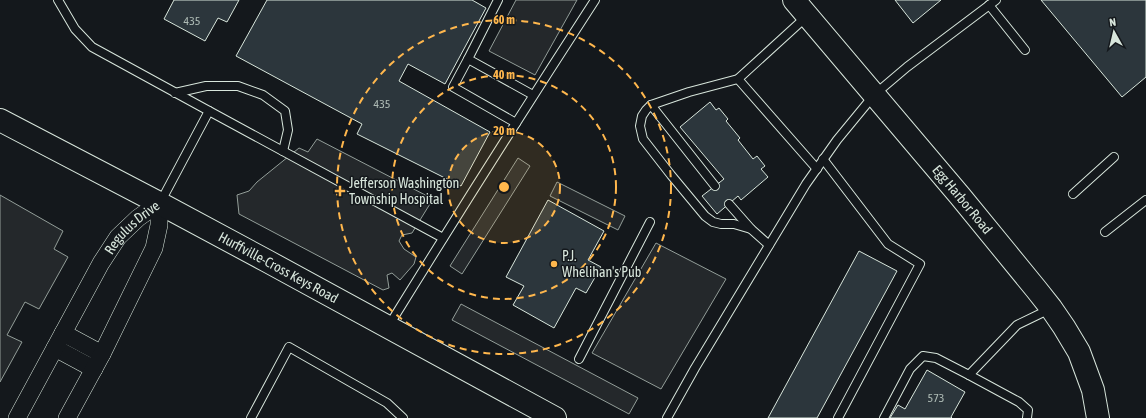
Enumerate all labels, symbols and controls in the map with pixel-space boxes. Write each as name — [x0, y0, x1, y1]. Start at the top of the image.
north arrow — [1094, 12, 1134, 52]
text: 60 m — [493, 13, 515, 27]
house number: 435 — [184, 14, 200, 28]
text: N — [1109, 16, 1117, 28]
text: 40 m — [492, 68, 515, 82]
house number: 435 — [374, 97, 390, 111]
text: 20 m — [493, 124, 515, 138]
street label: Egg Harbor Road — [929, 162, 996, 237]
place label: Jefferson Washington Township Hospital — [349, 175, 459, 207]
centre of rings — [497, 180, 511, 194]
marker: Jefferson Washington Township Hospital — [334, 185, 346, 197]
street label: Regulus Drive — [101, 197, 163, 257]
street label: Hurffville-Cross Keys Road — [216, 228, 341, 306]
place label: P.J. Whelihan's Pub — [562, 248, 642, 280]
marker: P.J. Whelihan's Pub — [549, 259, 559, 269]
house number: 573 — [928, 391, 944, 405]

